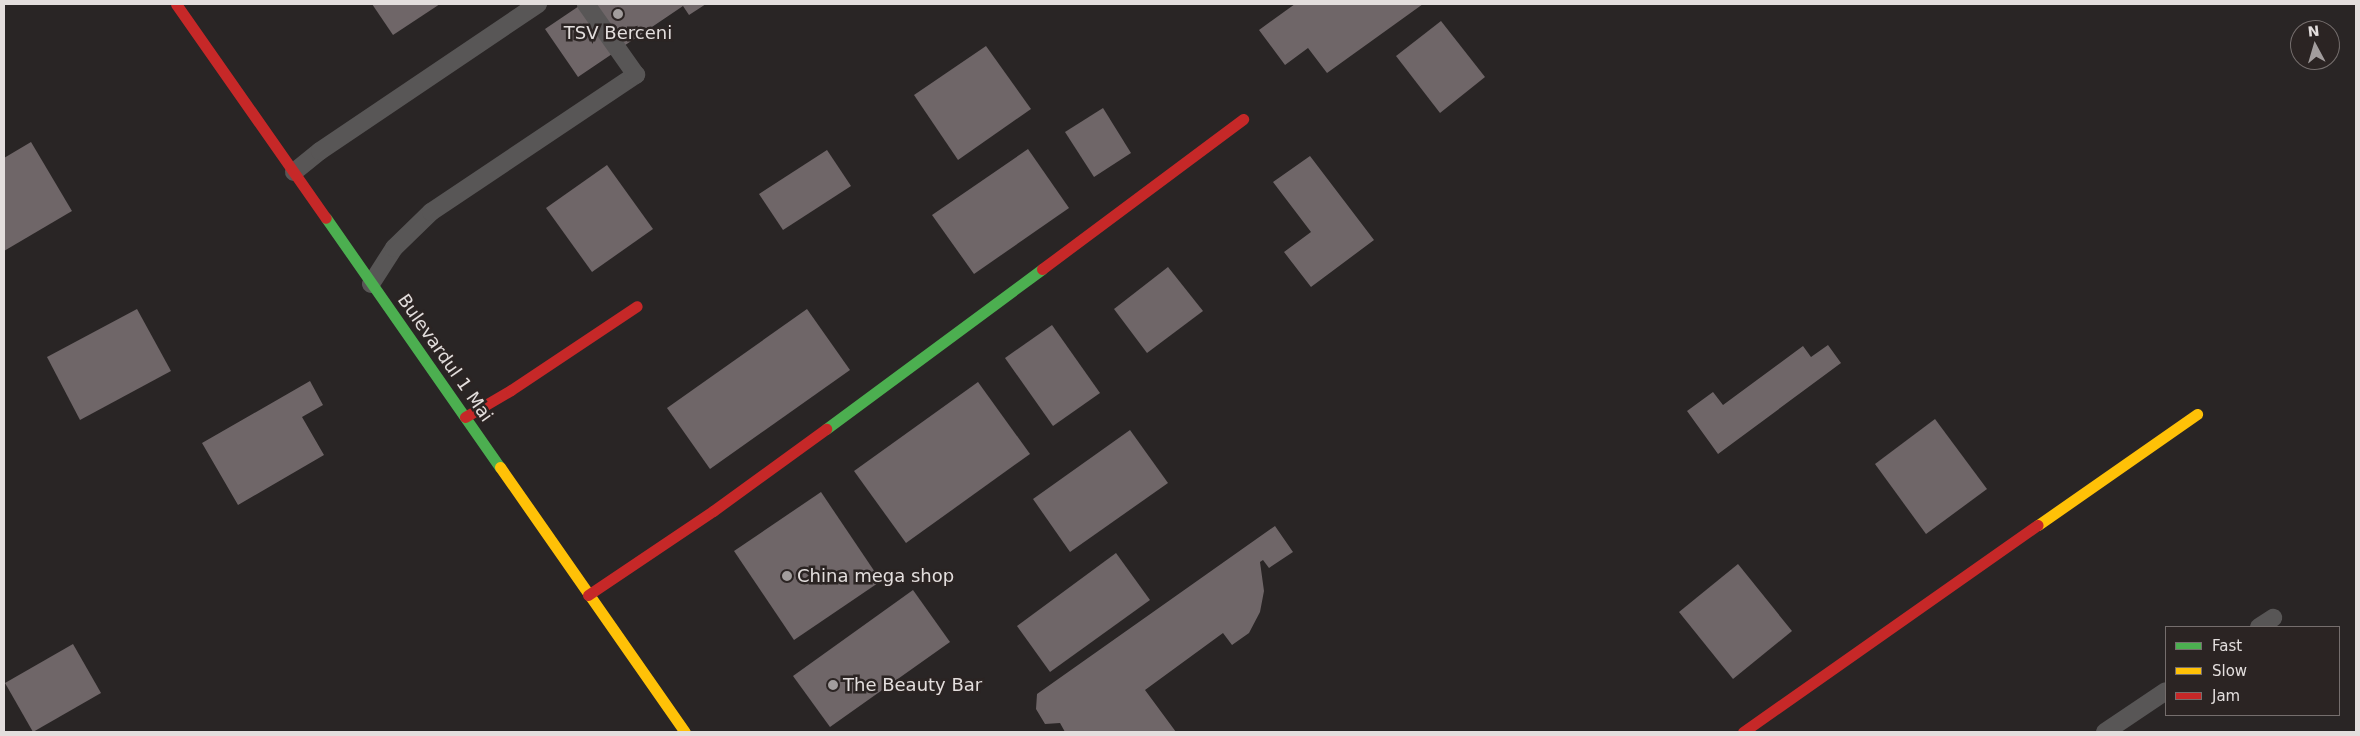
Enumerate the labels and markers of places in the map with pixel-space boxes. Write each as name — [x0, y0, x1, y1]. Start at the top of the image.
marker: TSV Berceni — [612, 8, 624, 20]
place label: TSV Berceni — [564, 22, 672, 44]
place label: China mega shop — [797, 565, 954, 587]
marker: China mega shop — [781, 570, 793, 582]
place label: The Beauty Bar — [843, 674, 982, 696]
marker: The Beauty Bar — [827, 679, 839, 691]

